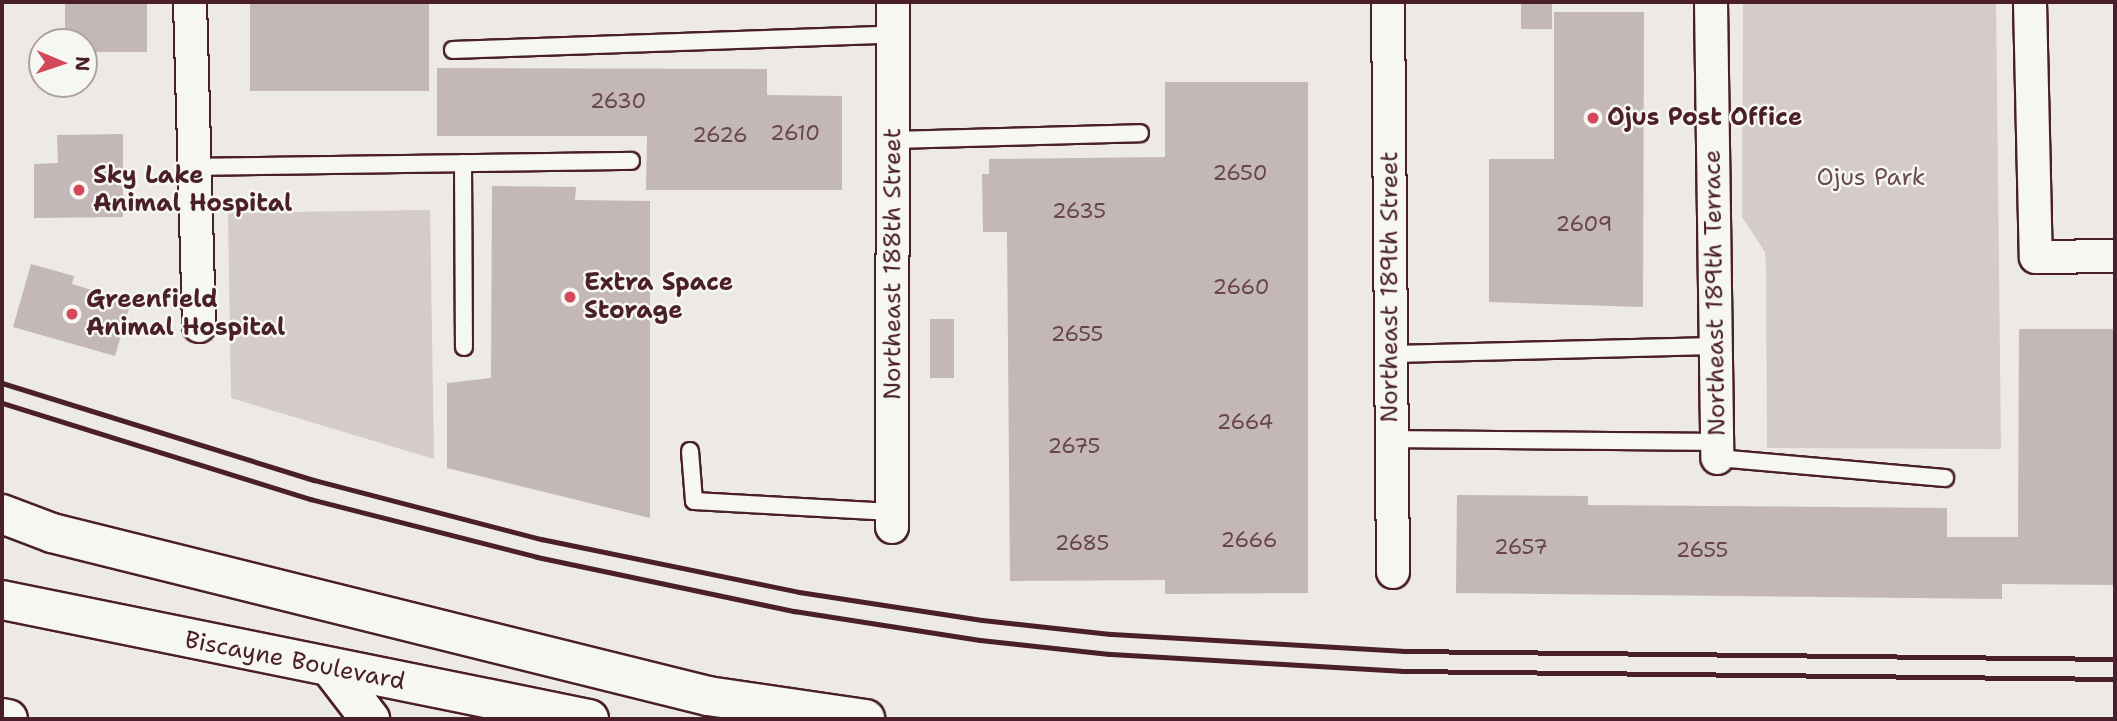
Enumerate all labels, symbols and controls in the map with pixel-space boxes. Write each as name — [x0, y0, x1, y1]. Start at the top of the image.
north arrow — [28, 28, 98, 98]
text: N — [70, 56, 95, 72]
house number: 2630 — [590, 88, 646, 114]
place label: Ojus Post Office — [1607, 104, 1802, 132]
marker: Ojus Post Office — [1585, 110, 1601, 126]
house number: 2610 — [770, 120, 820, 146]
house number: 2626 — [692, 122, 748, 148]
street label: Northeast 188th Street — [879, 128, 907, 400]
street label: Northeast 189th Terrace — [1698, 150, 1732, 436]
street label: Northeast 189th Street — [1376, 151, 1404, 423]
house number: 2650 — [1213, 160, 1267, 186]
place label: Sky Lake Animal Hospital — [93, 162, 292, 218]
park label: Ojus Park — [1817, 164, 1925, 192]
marker: Sky Lake Animal Hospital — [71, 182, 87, 198]
house number: 2635 — [1052, 198, 1106, 224]
house number: 2609 — [1556, 211, 1612, 237]
place label: Extra Space Storage — [584, 269, 733, 325]
house number: 2660 — [1213, 274, 1269, 300]
place label: Greenfield Animal Hospital — [86, 286, 285, 342]
marker: Extra Space Storage — [562, 289, 578, 305]
marker: Greenfield Animal Hospital — [64, 306, 80, 322]
house number: 2655 — [1051, 321, 1103, 347]
house number: 2664 — [1217, 409, 1273, 435]
house number: 2675 — [1048, 433, 1100, 459]
house number: 2666 — [1221, 527, 1277, 553]
house number: 2685 — [1055, 530, 1109, 556]
house number: 2657 — [1494, 534, 1548, 560]
house number: 2655 — [1676, 537, 1728, 563]
street label: Biscayne Boulevard — [182, 626, 408, 696]

